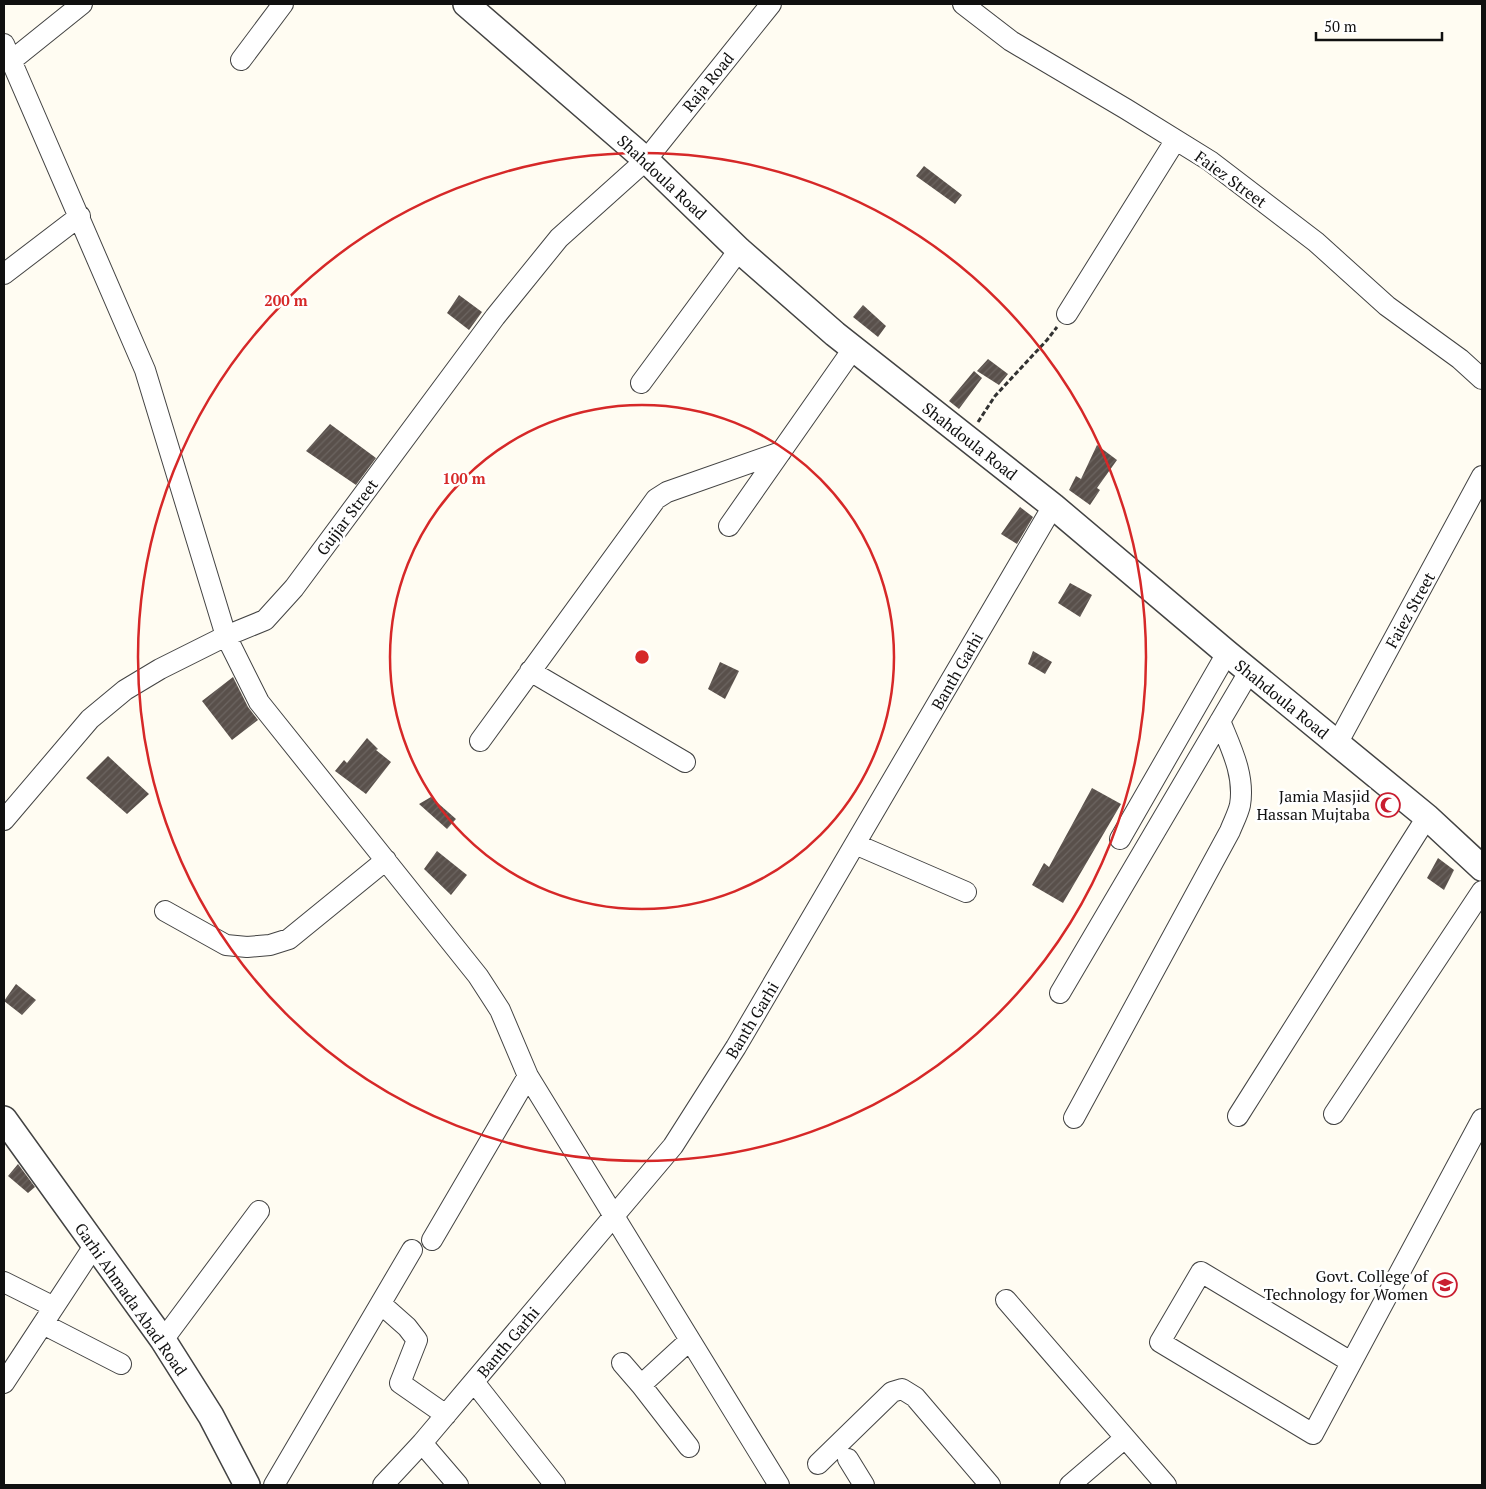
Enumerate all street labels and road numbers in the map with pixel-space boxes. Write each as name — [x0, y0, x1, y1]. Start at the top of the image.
street label: Raja Road — [677, 48, 739, 116]
street label: Shahdoula Road — [613, 130, 712, 224]
street label: Faiez Street — [1191, 145, 1271, 213]
street label: Shahdoula Road — [918, 397, 1022, 485]
street label: Gujjar Street — [311, 474, 383, 560]
street label: Faiez Street — [1380, 568, 1440, 652]
street label: Banth Garhi — [926, 628, 988, 714]
street label: Shahdoula Road — [1230, 654, 1334, 744]
street label: Banth Garhi — [720, 977, 784, 1063]
street label: Garhi Ahmada Abad Road — [70, 1218, 192, 1380]
street label: Banth Garhi — [472, 1302, 544, 1382]

